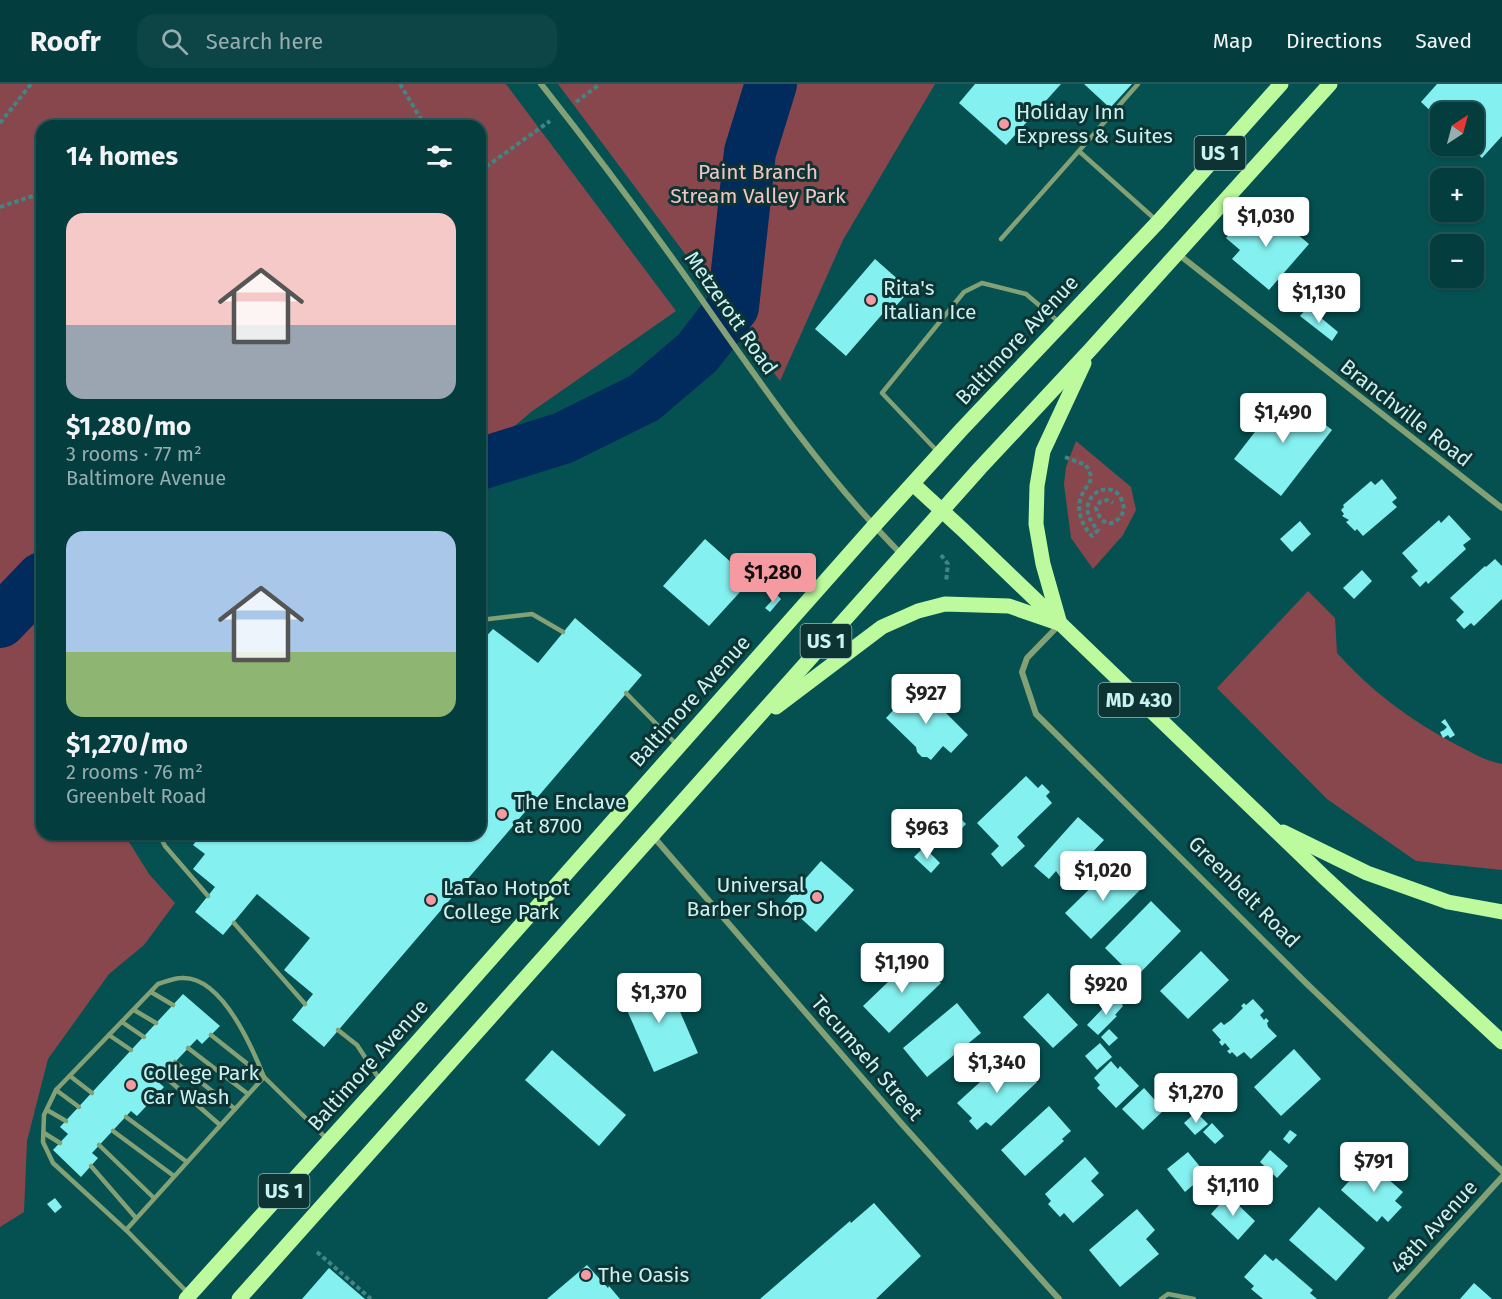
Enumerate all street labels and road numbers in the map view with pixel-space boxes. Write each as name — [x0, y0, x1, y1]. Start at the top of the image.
road number: US 1 — [1194, 136, 1246, 170]
street label: Metzerott Road — [679, 246, 783, 380]
street label: Baltimore Avenue — [950, 270, 1084, 410]
street label: Branchville Road — [1335, 354, 1477, 472]
road number: US 1 — [800, 624, 852, 658]
street label: Baltimore Avenue — [624, 630, 756, 772]
road number: MD 430 — [1098, 683, 1180, 717]
street label: Greenbelt Road — [1183, 831, 1305, 953]
street label: Tecumseh Street — [806, 990, 929, 1126]
street label: Baltimore Avenue — [302, 994, 434, 1136]
road number: US 1 — [258, 1174, 310, 1208]
street label: 48th Avenue — [1385, 1174, 1483, 1280]

